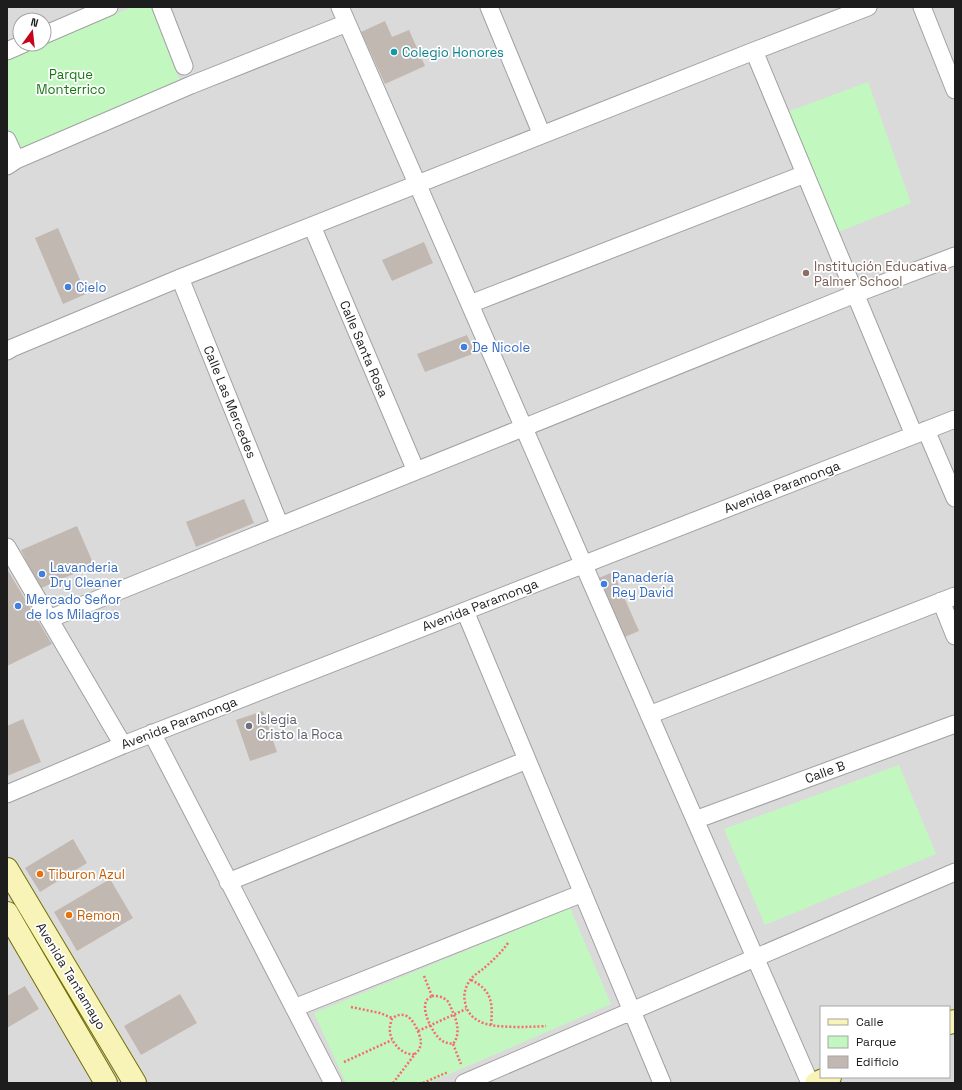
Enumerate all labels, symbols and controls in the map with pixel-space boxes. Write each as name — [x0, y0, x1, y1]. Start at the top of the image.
north arrow — [12, 12, 52, 52]
text: N — [29, 15, 40, 30]
place label: Colegio Honores — [402, 44, 504, 61]
marker: Colegio Honores — [389, 47, 399, 57]
park label: Parque Monterrico — [36, 66, 106, 98]
place label: Institución Educativa Palmer School — [814, 258, 948, 290]
marker: Institución Educativa Palmer School — [801, 268, 811, 278]
place label: Cielo — [76, 279, 106, 296]
marker: Cielo — [63, 282, 73, 292]
street label: Calle Santa Rosa — [336, 298, 392, 401]
place label: De Nicole — [472, 339, 530, 356]
marker: De Nicole — [459, 342, 469, 352]
street label: Calle Las Mercedes — [200, 343, 260, 461]
street label: Avenida Paramonga — [722, 457, 843, 517]
place label: Lavanderia Dry Cleaner — [50, 559, 122, 591]
marker: Lavanderia Dry Cleaner — [37, 569, 47, 579]
place label: Panadería Rey David — [612, 569, 675, 601]
street label: Avenida Paramonga — [420, 575, 541, 635]
marker: Panadería Rey David — [599, 579, 609, 589]
place label: Mercado Señor de los Milagros — [26, 591, 121, 623]
marker: Mercado Señor de los Milagros — [13, 601, 23, 611]
street label: Avenida Paramonga — [119, 693, 240, 753]
place label: Islegia Cristo la Roca — [257, 711, 343, 743]
marker: Islegia Cristo la Roca — [244, 721, 254, 731]
street label: Calle B — [802, 757, 848, 787]
place label: Tiburon Azul — [48, 866, 125, 883]
marker: Tiburon Azul — [35, 869, 45, 879]
place label: Remon — [77, 907, 120, 924]
marker: Remon — [64, 910, 74, 920]
street label: Avenida Tantamayo — [32, 919, 110, 1033]
legend — [820, 1006, 950, 1078]
text: Calle — [856, 1014, 884, 1030]
text: Parque — [856, 1034, 896, 1050]
text: Edificio — [856, 1054, 899, 1070]

